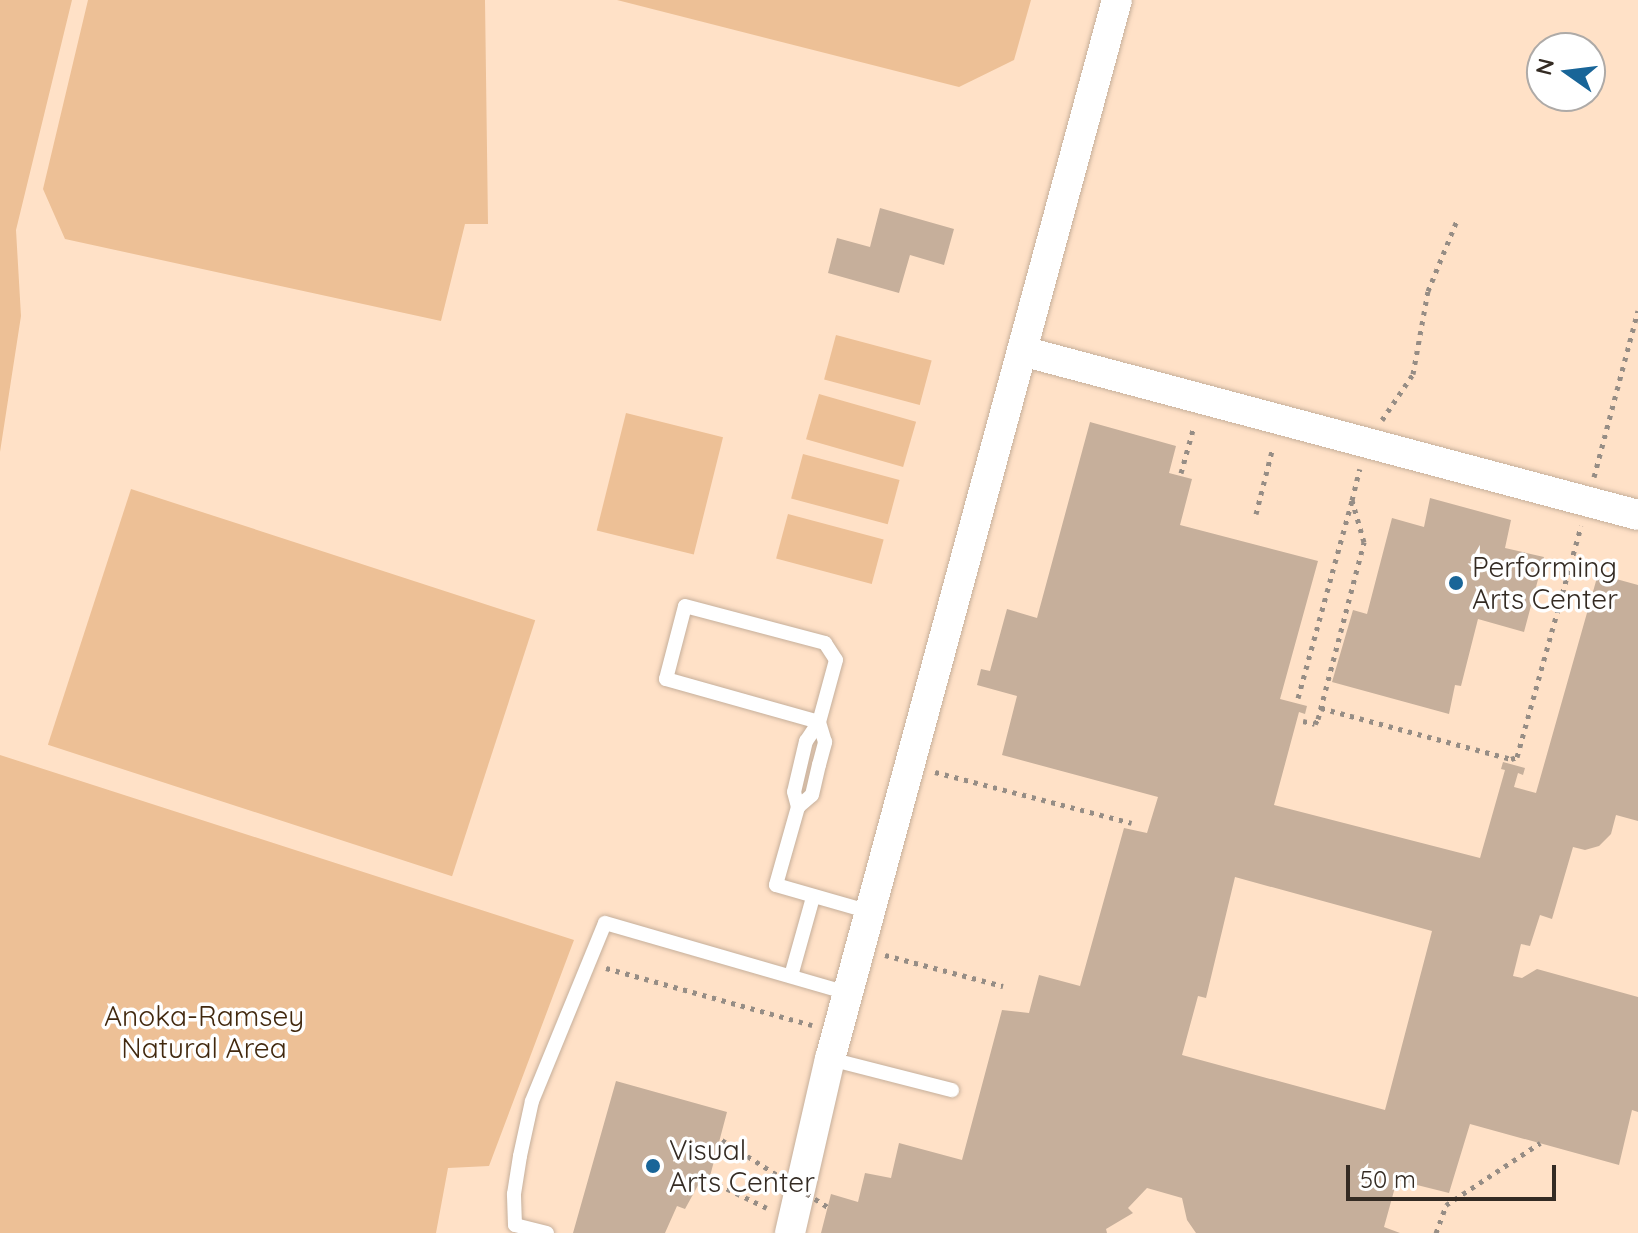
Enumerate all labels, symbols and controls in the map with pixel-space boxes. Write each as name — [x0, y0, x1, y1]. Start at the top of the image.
north arrow — [1526, 32, 1606, 112]
text: N — [1529, 55, 1560, 78]
place label: Performing Arts Center — [1472, 550, 1618, 616]
marker: Performing Arts Center — [1447, 574, 1465, 592]
park label: Anoka-Ramsey Natural Area — [104, 999, 304, 1065]
place label: Visual Arts Center — [669, 1133, 815, 1199]
scale bar — [1350, 1149, 1560, 1199]
marker: Visual Arts Center — [644, 1157, 662, 1175]
text: 50 m — [1360, 1164, 1416, 1194]

